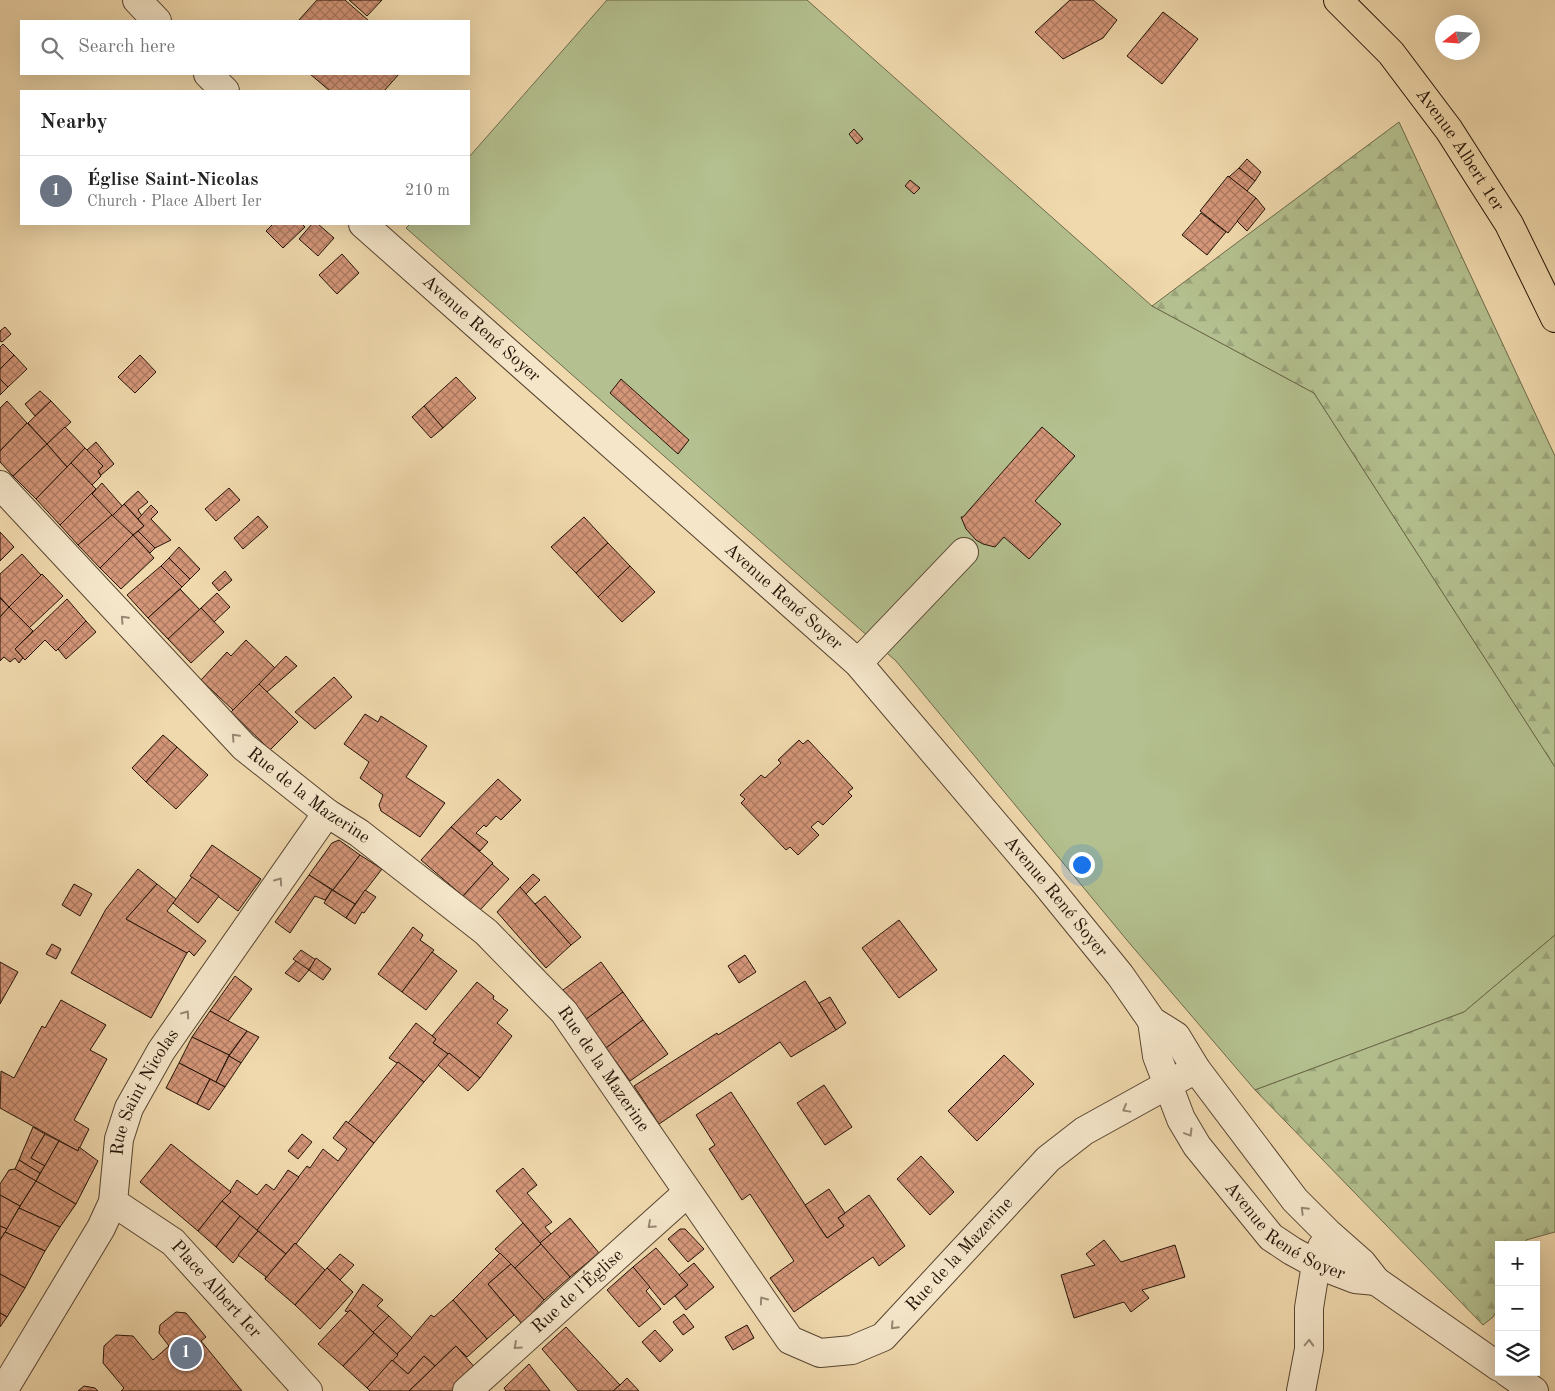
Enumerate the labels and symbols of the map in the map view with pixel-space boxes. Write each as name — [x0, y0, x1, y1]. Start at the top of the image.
north arrow — [1435, 15, 1480, 60]
street label: Avenue Albert 1er — [1412, 85, 1508, 215]
street label: Avenue René Soyer — [419, 272, 544, 386]
street label: Avenue René Soyer — [721, 540, 846, 654]
one-way arrow — [121, 615, 130, 624]
one-way arrow — [232, 734, 241, 743]
street label: Rue de la Mazerine — [244, 744, 373, 847]
street label: Avenue René Soyer — [1001, 833, 1111, 961]
your location — [1069, 852, 1095, 878]
one-way arrow — [273, 877, 282, 887]
street label: Rue de la Mazerine — [554, 1003, 653, 1135]
one-way arrow — [180, 1010, 189, 1020]
street label: Rue Saint Nicolas — [108, 1026, 182, 1156]
one-way arrow — [1123, 1103, 1132, 1113]
one-way arrow — [1182, 1127, 1192, 1136]
street label: Avenue René Soyer — [1221, 1179, 1348, 1284]
street label: Rue de la Mazerine — [903, 1194, 1016, 1315]
one-way arrow — [1301, 1206, 1310, 1215]
one-way arrow — [648, 1219, 657, 1228]
street label: Place Albert Ier — [167, 1237, 265, 1342]
street label: Rue de l'Église — [529, 1246, 627, 1337]
one-way arrow — [760, 1297, 769, 1306]
one-way arrow — [891, 1320, 900, 1329]
pin: 1 — [170, 1334, 202, 1372]
one-way arrow — [1303, 1339, 1314, 1347]
one-way arrow — [514, 1340, 523, 1349]

